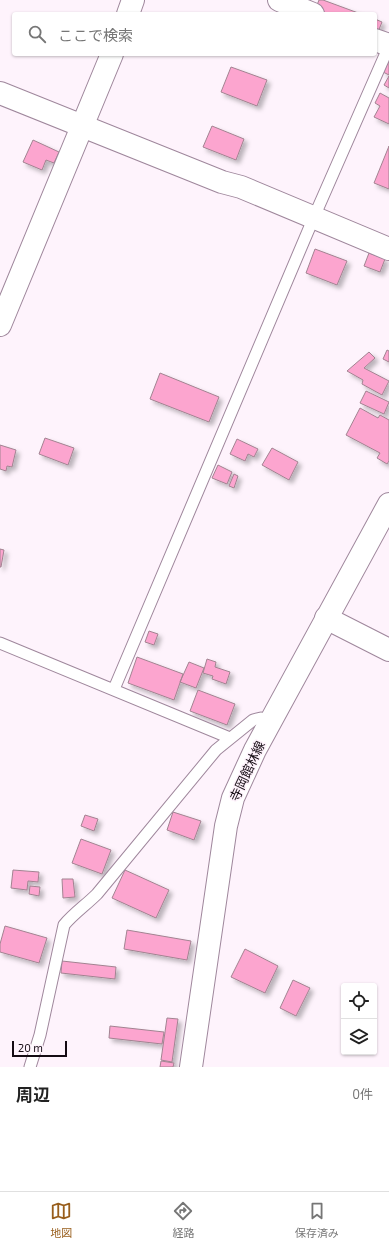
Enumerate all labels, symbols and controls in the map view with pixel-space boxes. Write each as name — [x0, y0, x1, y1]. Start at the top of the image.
search box — [12, 12, 377, 56]
icon: search — [26, 23, 48, 45]
text: ここで検索 — [58, 26, 133, 44]
street label: 寺岡館林線 — [226, 738, 268, 804]
map controls — [341, 983, 377, 1055]
button: locate — [341, 983, 377, 1019]
button: layers — [341, 1019, 377, 1055]
scale bar — [12, 1039, 67, 1058]
text: 20 m — [18, 1041, 43, 1054]
text: 周辺 — [16, 1084, 50, 1104]
text: 0件 — [352, 1086, 373, 1102]
tab: 地図 — [50, 1200, 72, 1240]
tab: 経路 — [172, 1200, 194, 1240]
tab: 保存済み — [295, 1200, 339, 1240]

